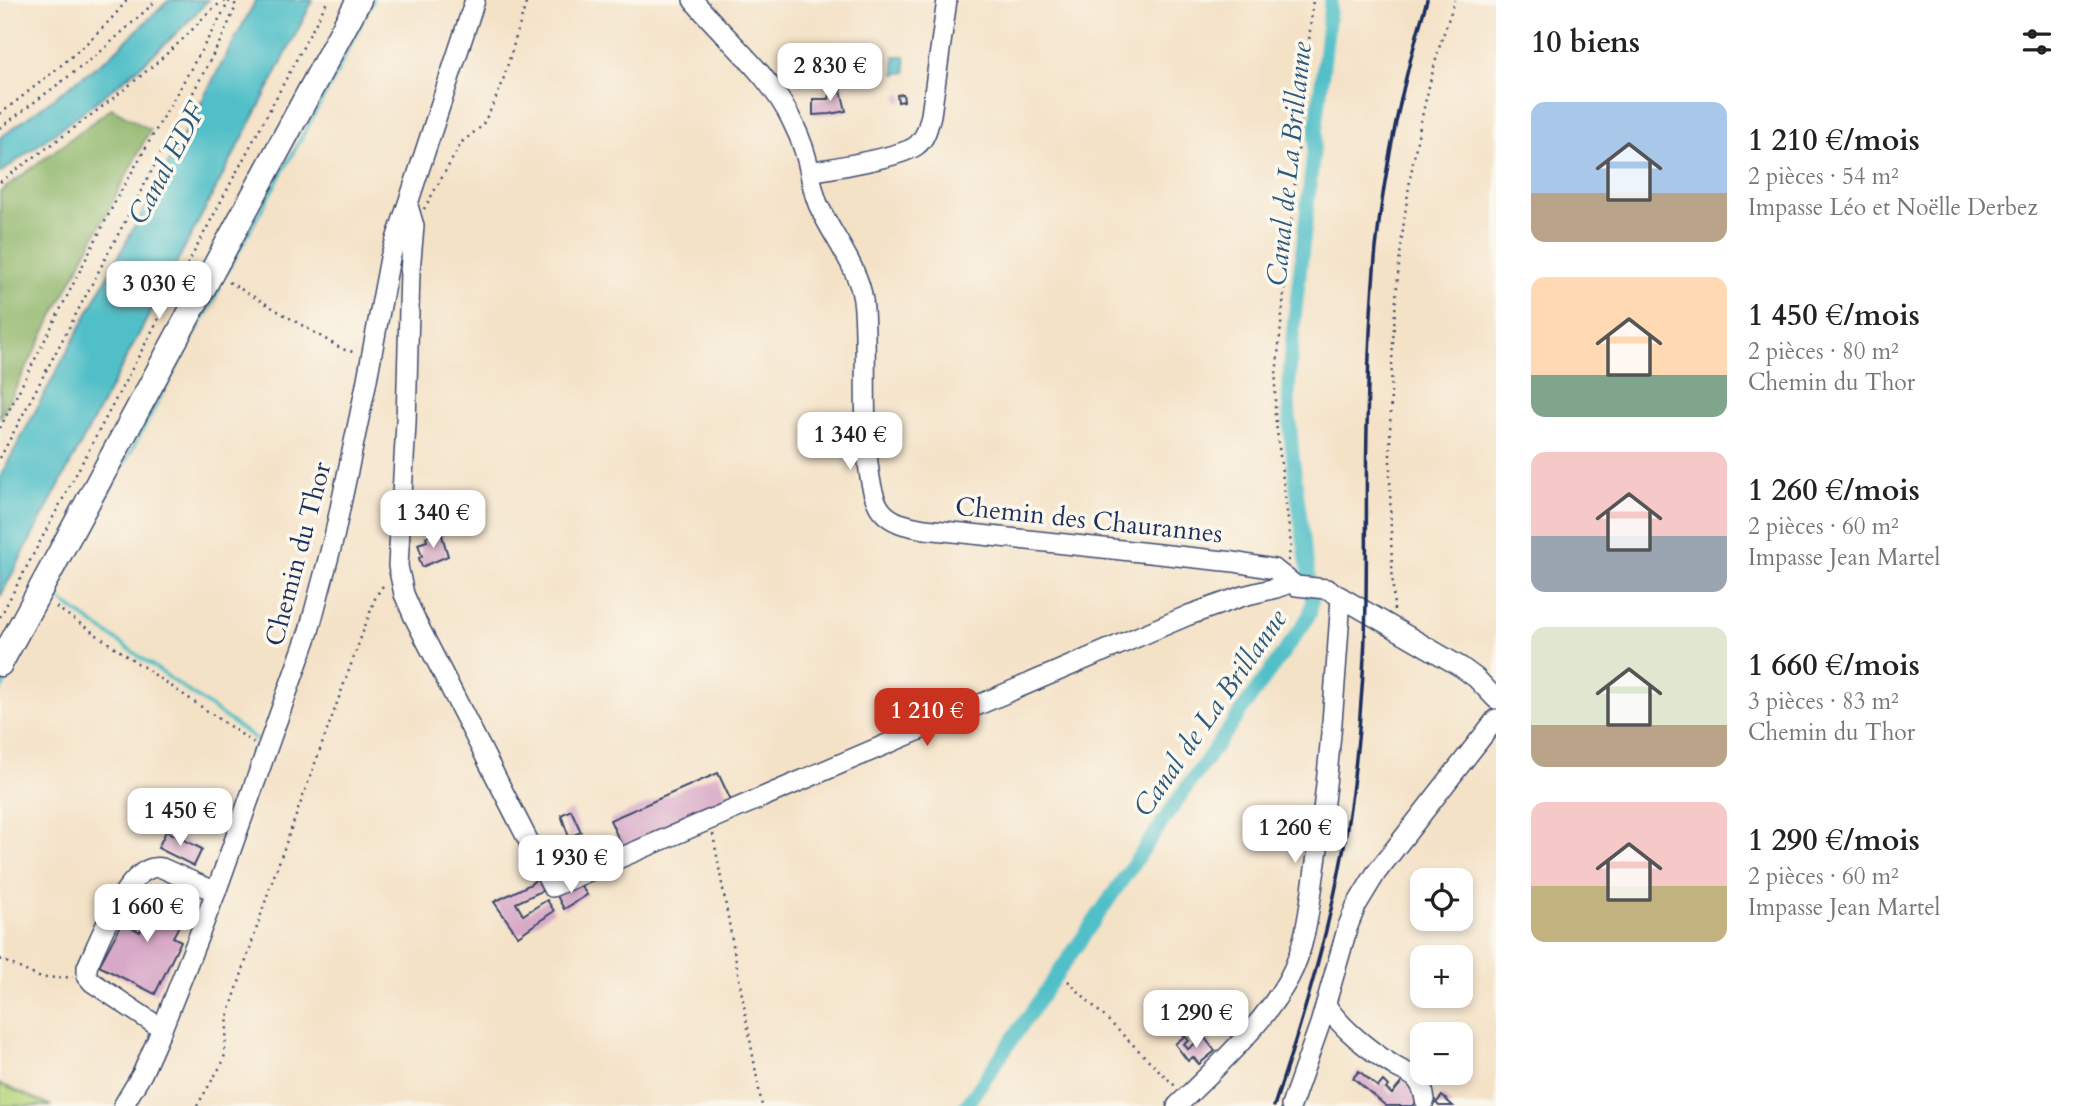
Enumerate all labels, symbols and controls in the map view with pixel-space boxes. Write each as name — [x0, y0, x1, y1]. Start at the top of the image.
text: 10 biens — [1531, 22, 1640, 63]
icon: filters — [2018, 23, 2056, 61]
water label: Canal de La Brillanne — [1257, 40, 1321, 288]
pin: 2 830 € — [765, 43, 895, 103]
text: 2 830 € — [793, 50, 867, 81]
water label: Canal EDF — [119, 95, 215, 231]
text: 1 210 €/mois — [1748, 120, 1920, 161]
icon: home — [1587, 130, 1671, 214]
text: 2 pièces · 54 m² — [1748, 161, 1899, 192]
text: Impasse Léo et Noëlle Derbez — [1748, 192, 2038, 223]
pin: 3 030 € — [94, 262, 224, 321]
text: 3 030 € — [122, 268, 196, 299]
text: 1 450 €/mois — [1748, 295, 1920, 336]
icon: home — [1587, 305, 1671, 389]
text: 2 pièces · 80 m² — [1748, 336, 1899, 367]
text: Chemin du Thor — [1748, 367, 1915, 398]
pin: 1 340 € — [785, 412, 915, 472]
text: 1 340 € — [813, 419, 887, 450]
street label: Chemin du Thor — [257, 458, 339, 650]
text: 1 260 €/mois — [1748, 470, 1920, 511]
icon: home — [1587, 480, 1671, 564]
street label: Chemin des Chaurannes — [954, 489, 1224, 551]
pin: 1 340 € — [368, 490, 498, 550]
text: 1 340 € — [396, 497, 470, 528]
text: 2 pièces · 60 m² — [1748, 511, 1899, 542]
text: Impasse Jean Martel — [1748, 542, 1940, 573]
water label: Canal de La Brillanne — [1124, 602, 1296, 824]
text: 1 660 €/mois — [1748, 645, 1920, 686]
icon: home — [1587, 655, 1671, 739]
text: 3 pièces · 83 m² — [1748, 686, 1899, 717]
pin: 1 210 € — [862, 688, 992, 748]
text: 1 210 € — [890, 695, 964, 726]
text: Chemin du Thor — [1748, 717, 1915, 748]
pin: 1 450 € — [115, 788, 245, 848]
text: 1 450 € — [143, 795, 217, 826]
pin: 1 260 € — [1230, 806, 1360, 865]
text: 1 260 € — [1258, 812, 1332, 843]
text: 1 290 €/mois — [1748, 820, 1920, 861]
icon: home — [1587, 830, 1671, 914]
pin: 1 930 € — [506, 836, 636, 895]
text: 1 930 € — [534, 842, 608, 873]
text: 2 pièces · 60 m² — [1748, 861, 1899, 892]
map controls — [1410, 868, 1473, 1085]
button: locate — [1410, 868, 1473, 931]
pin: 1 660 € — [82, 884, 212, 944]
text: 1 660 € — [110, 891, 184, 922]
text: Impasse Jean Martel — [1748, 892, 1940, 923]
button: + — [1410, 945, 1473, 1008]
pin: 1 290 € — [1131, 990, 1261, 1050]
text: 1 290 € — [1159, 997, 1233, 1028]
button: − — [1410, 1022, 1473, 1085]

